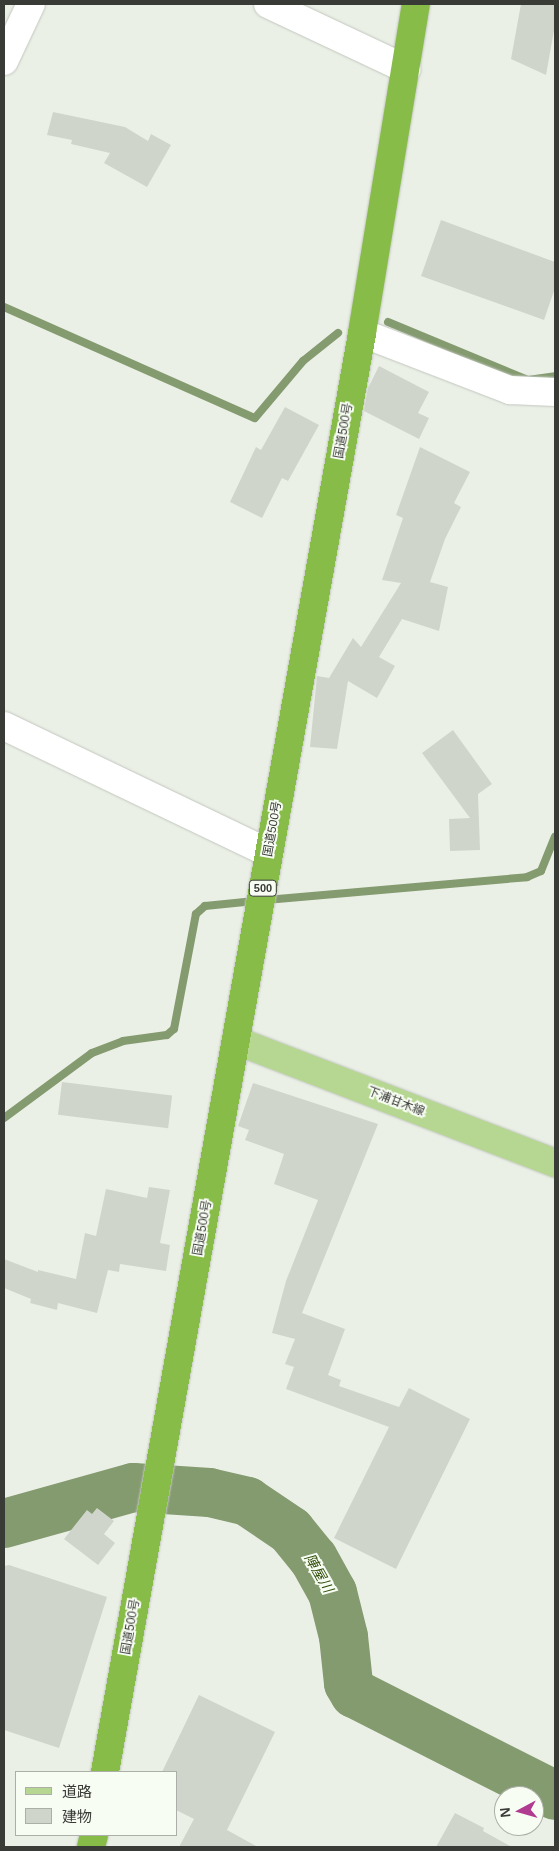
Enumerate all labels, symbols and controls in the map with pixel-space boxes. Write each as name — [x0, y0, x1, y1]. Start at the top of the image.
street label: 国道500号 — [332, 402, 356, 460]
street label: 国道500号 — [261, 800, 285, 858]
road number: 500 — [248, 880, 278, 896]
street label: 下浦甘木線 — [365, 1085, 427, 1119]
street label: 国道500号 — [191, 1199, 215, 1257]
water label: 陣屋川 — [301, 1551, 337, 1595]
street label: 国道500号 — [119, 1598, 143, 1656]
legend — [15, 1771, 178, 1836]
text: 道路 — [62, 1783, 92, 1800]
north arrow — [494, 1786, 544, 1836]
text: N — [497, 1807, 514, 1818]
text: 建物 — [62, 1808, 92, 1825]

